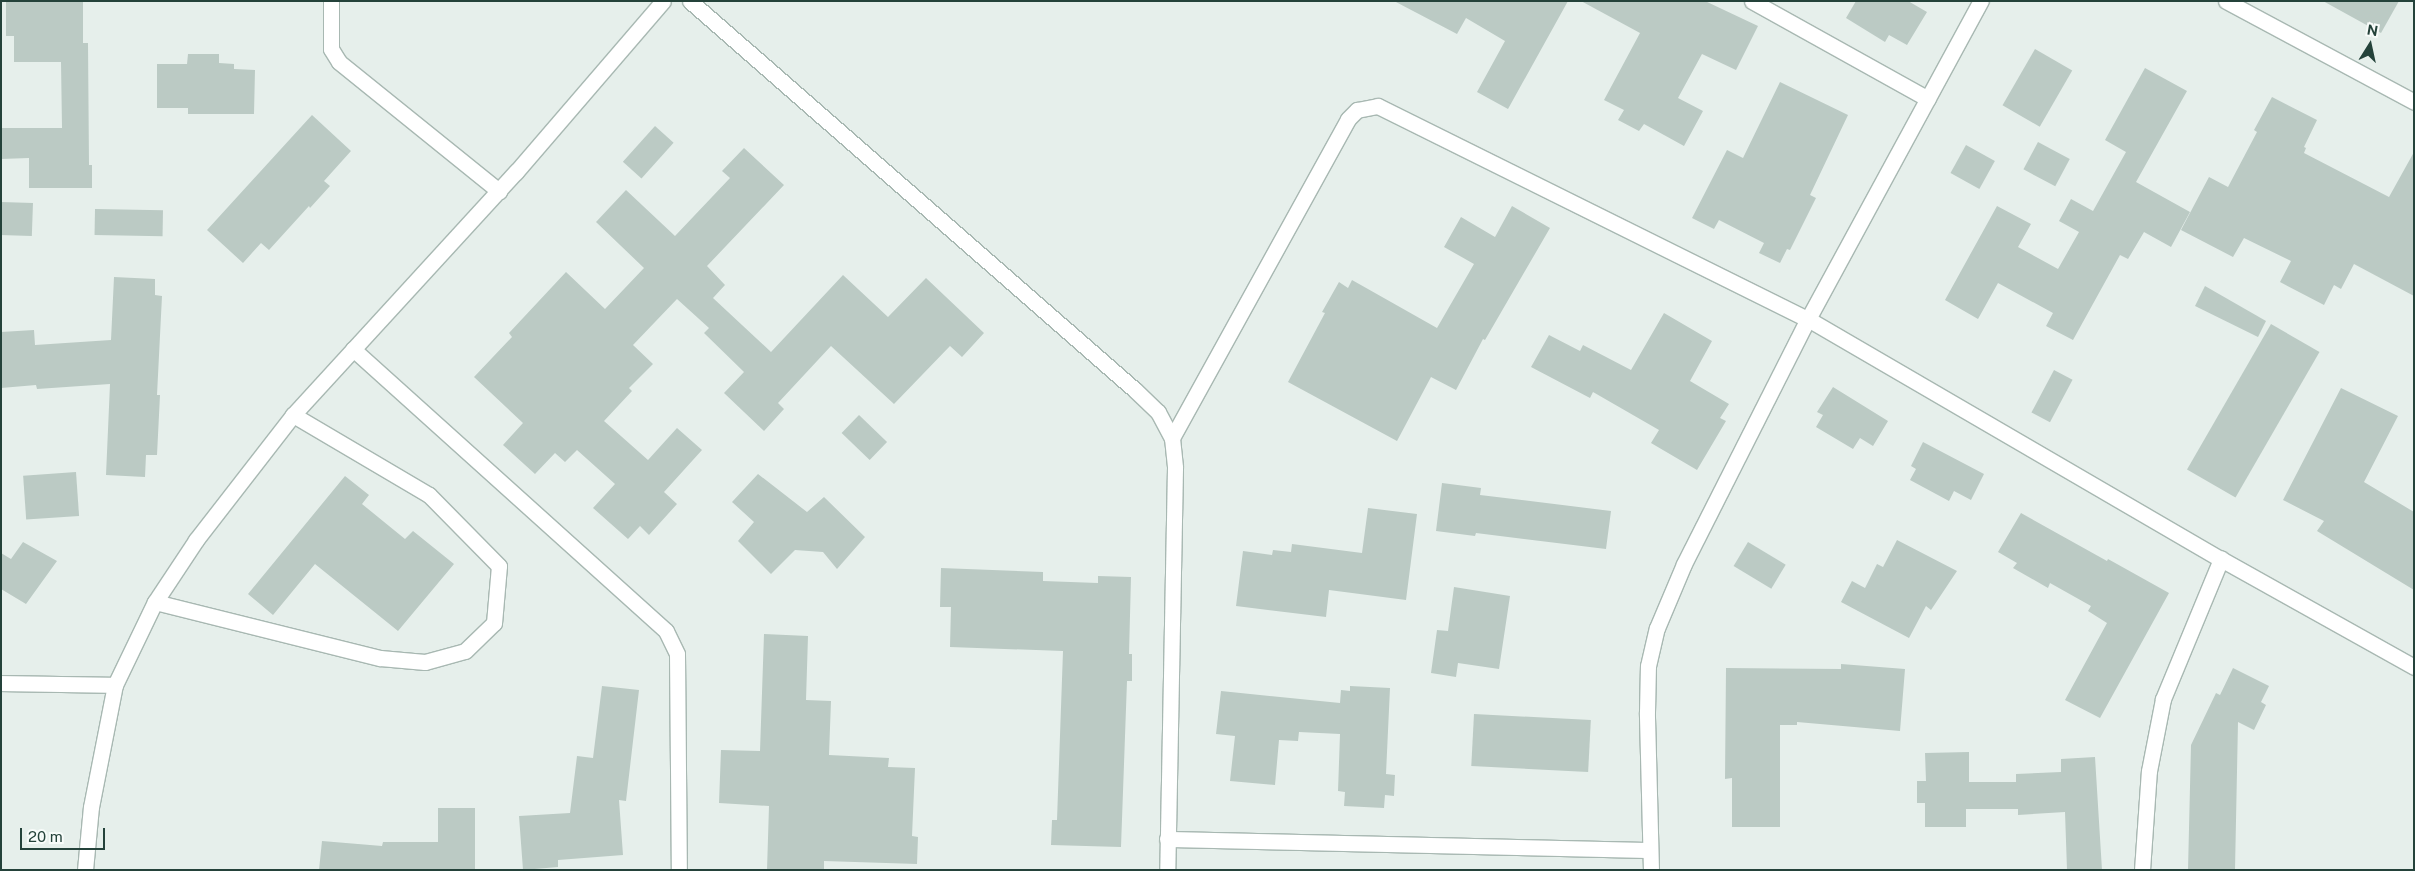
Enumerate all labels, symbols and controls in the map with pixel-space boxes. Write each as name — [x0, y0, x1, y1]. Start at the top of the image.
north arrow — [2345, 20, 2395, 70]
text: N — [2366, 21, 2379, 39]
scale bar — [22, 818, 108, 850]
text: 20 m — [28, 828, 63, 845]

